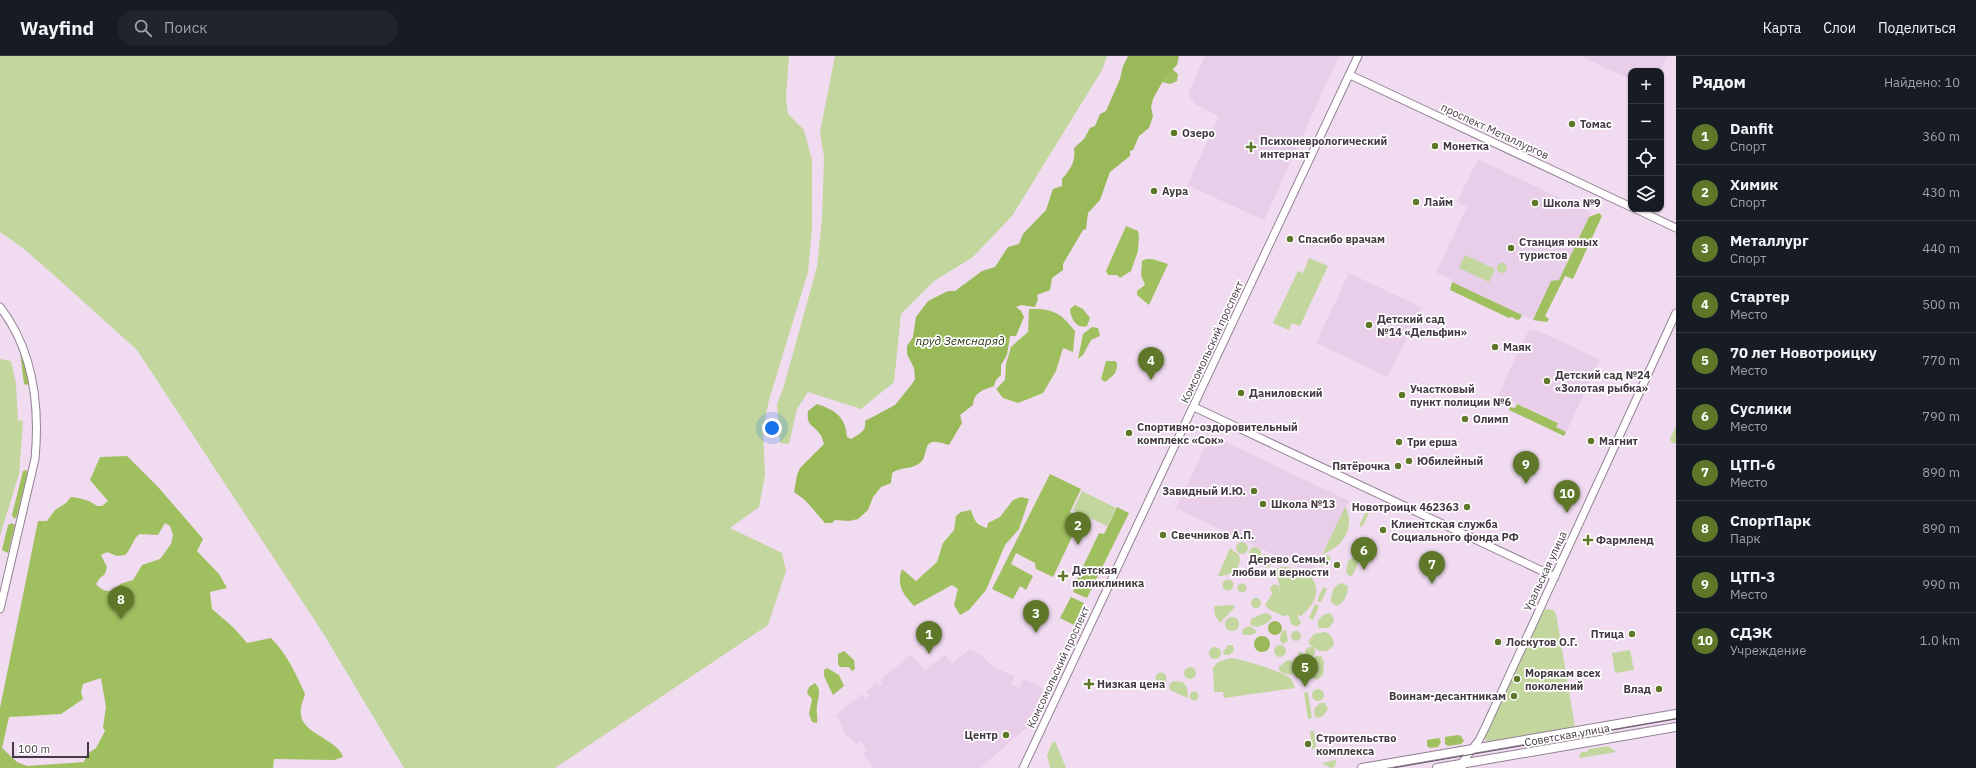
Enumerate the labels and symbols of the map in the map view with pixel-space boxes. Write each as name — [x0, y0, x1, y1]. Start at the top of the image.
street label: проспект Металлургов — [1439, 100, 1551, 162]
place label: Томас — [1580, 117, 1612, 131]
marker: Томас — [1567, 119, 1577, 129]
place label: Озеро — [1182, 126, 1215, 140]
marker: Озеро — [1169, 128, 1179, 138]
place label: Психоневрологический интернат — [1260, 134, 1387, 161]
place label: Монетка — [1443, 139, 1489, 153]
marker: Психоневрологический интернат — [1245, 141, 1257, 153]
marker: Монетка — [1430, 141, 1440, 151]
place label: Аура — [1162, 184, 1188, 198]
marker: Аура — [1149, 186, 1159, 196]
place label: Лайм — [1424, 195, 1453, 209]
place label: Школа №9 — [1543, 196, 1601, 210]
marker: Лайм — [1411, 197, 1421, 207]
marker: Школа №9 — [1530, 198, 1540, 208]
place label: Спасибо врачам — [1298, 232, 1385, 246]
marker: Спасибо врачам — [1285, 234, 1295, 244]
place label: Станция юных туристов — [1519, 235, 1598, 262]
marker: Станция юных туристов — [1506, 243, 1516, 253]
street label: Комсомольский проспект — [1178, 279, 1246, 405]
place label: Детский сад №14 «Дельфин» — [1377, 312, 1467, 339]
marker: Детский сад №14 «Дельфин» — [1364, 320, 1374, 330]
water label: пруд Земснаряд — [915, 333, 1005, 348]
place label: Маяк — [1503, 340, 1532, 354]
marker: Маяк — [1490, 342, 1500, 352]
pin: 4 — [1138, 347, 1164, 380]
place label: Детский сад №24 «Золотая рыбка» — [1555, 368, 1651, 395]
marker: Детский сад №24 «Золотая рыбка» — [1542, 376, 1552, 386]
place label: Участковый пункт полиции №6 — [1410, 382, 1512, 409]
place label: Даниловский — [1249, 386, 1323, 400]
marker: Даниловский — [1236, 388, 1246, 398]
marker: Участковый пункт полиции №6 — [1397, 390, 1407, 400]
place label: Олимп — [1473, 412, 1509, 426]
marker: Олимп — [1460, 414, 1470, 424]
your location — [762, 418, 782, 438]
place label: Спортивно-оздоровительный комплекс «Сок» — [1137, 420, 1298, 447]
marker: Спортивно-оздоровительный комплекс «Сок» — [1124, 428, 1134, 438]
place label: Магнит — [1599, 434, 1639, 448]
place label: Три ерша — [1407, 435, 1457, 449]
marker: Магнит — [1586, 436, 1596, 446]
marker: Три ерша — [1394, 437, 1404, 447]
pin: 9 — [1513, 451, 1539, 484]
place label: Юбилейный — [1417, 454, 1483, 468]
marker: Юбилейный — [1404, 456, 1414, 466]
place label: Пятёрочка — [1332, 459, 1390, 473]
marker: Пятёрочка — [1393, 461, 1403, 471]
pin: 10 — [1554, 480, 1580, 513]
place label: Завидный И.Ю. — [1162, 484, 1246, 498]
marker: Завидный И.Ю. — [1249, 486, 1259, 496]
place label: Школа №13 — [1271, 497, 1335, 511]
marker: Школа №13 — [1258, 499, 1268, 509]
place label: Новотроицк 462363 — [1352, 500, 1459, 514]
marker: Новотроицк 462363 — [1462, 502, 1472, 512]
pin: 2 — [1065, 512, 1091, 545]
place label: Клиентская служба Социального фонда РФ — [1391, 517, 1519, 544]
marker: Клиентская служба Социального фонда РФ — [1378, 525, 1388, 535]
place label: Свечников А.П. — [1171, 528, 1254, 542]
street label: Уральская улица — [1520, 529, 1570, 613]
marker: Свечников А.П. — [1158, 530, 1168, 540]
place label: Фармленд — [1596, 533, 1655, 547]
marker: Фармленд — [1583, 535, 1593, 545]
pin: 6 — [1351, 537, 1377, 570]
pin: 7 — [1419, 551, 1445, 584]
place label: Дерево Семьи, любви и верности — [1232, 552, 1329, 579]
marker: Дерево Семьи, любви и верности — [1332, 560, 1342, 570]
place label: Детская поликлиника — [1072, 563, 1144, 590]
marker: Детская поликлиника — [1057, 570, 1069, 582]
pin: 8 — [108, 586, 134, 619]
pin: 3 — [1023, 600, 1049, 633]
street label: Комсомольский проспект — [1024, 604, 1092, 730]
pin: 1 — [916, 621, 942, 654]
place label: Птица — [1591, 627, 1624, 641]
marker: Птица — [1627, 629, 1637, 639]
place label: Лоскутов О.Г. — [1506, 635, 1578, 649]
marker: Лоскутов О.Г. — [1493, 637, 1503, 647]
pin: 5 — [1292, 654, 1318, 687]
place label: Морякам всех поколений — [1525, 666, 1601, 693]
marker: Морякам всех поколений — [1512, 674, 1522, 684]
place label: Низкая цена — [1097, 677, 1165, 691]
marker: Низкая цена — [1084, 679, 1094, 689]
place label: Влад — [1623, 682, 1652, 696]
marker: Влад — [1654, 684, 1664, 694]
place label: Воинам-десантникам — [1389, 689, 1506, 703]
marker: Воинам-десантникам — [1509, 691, 1519, 701]
street label: Советская улица — [1523, 721, 1611, 749]
place label: Центр — [965, 728, 998, 742]
marker: Центр — [1001, 730, 1011, 740]
place label: Строительство комплекса — [1316, 731, 1396, 758]
marker: Строительство комплекса — [1303, 739, 1313, 749]
scale bar — [12, 740, 89, 759]

